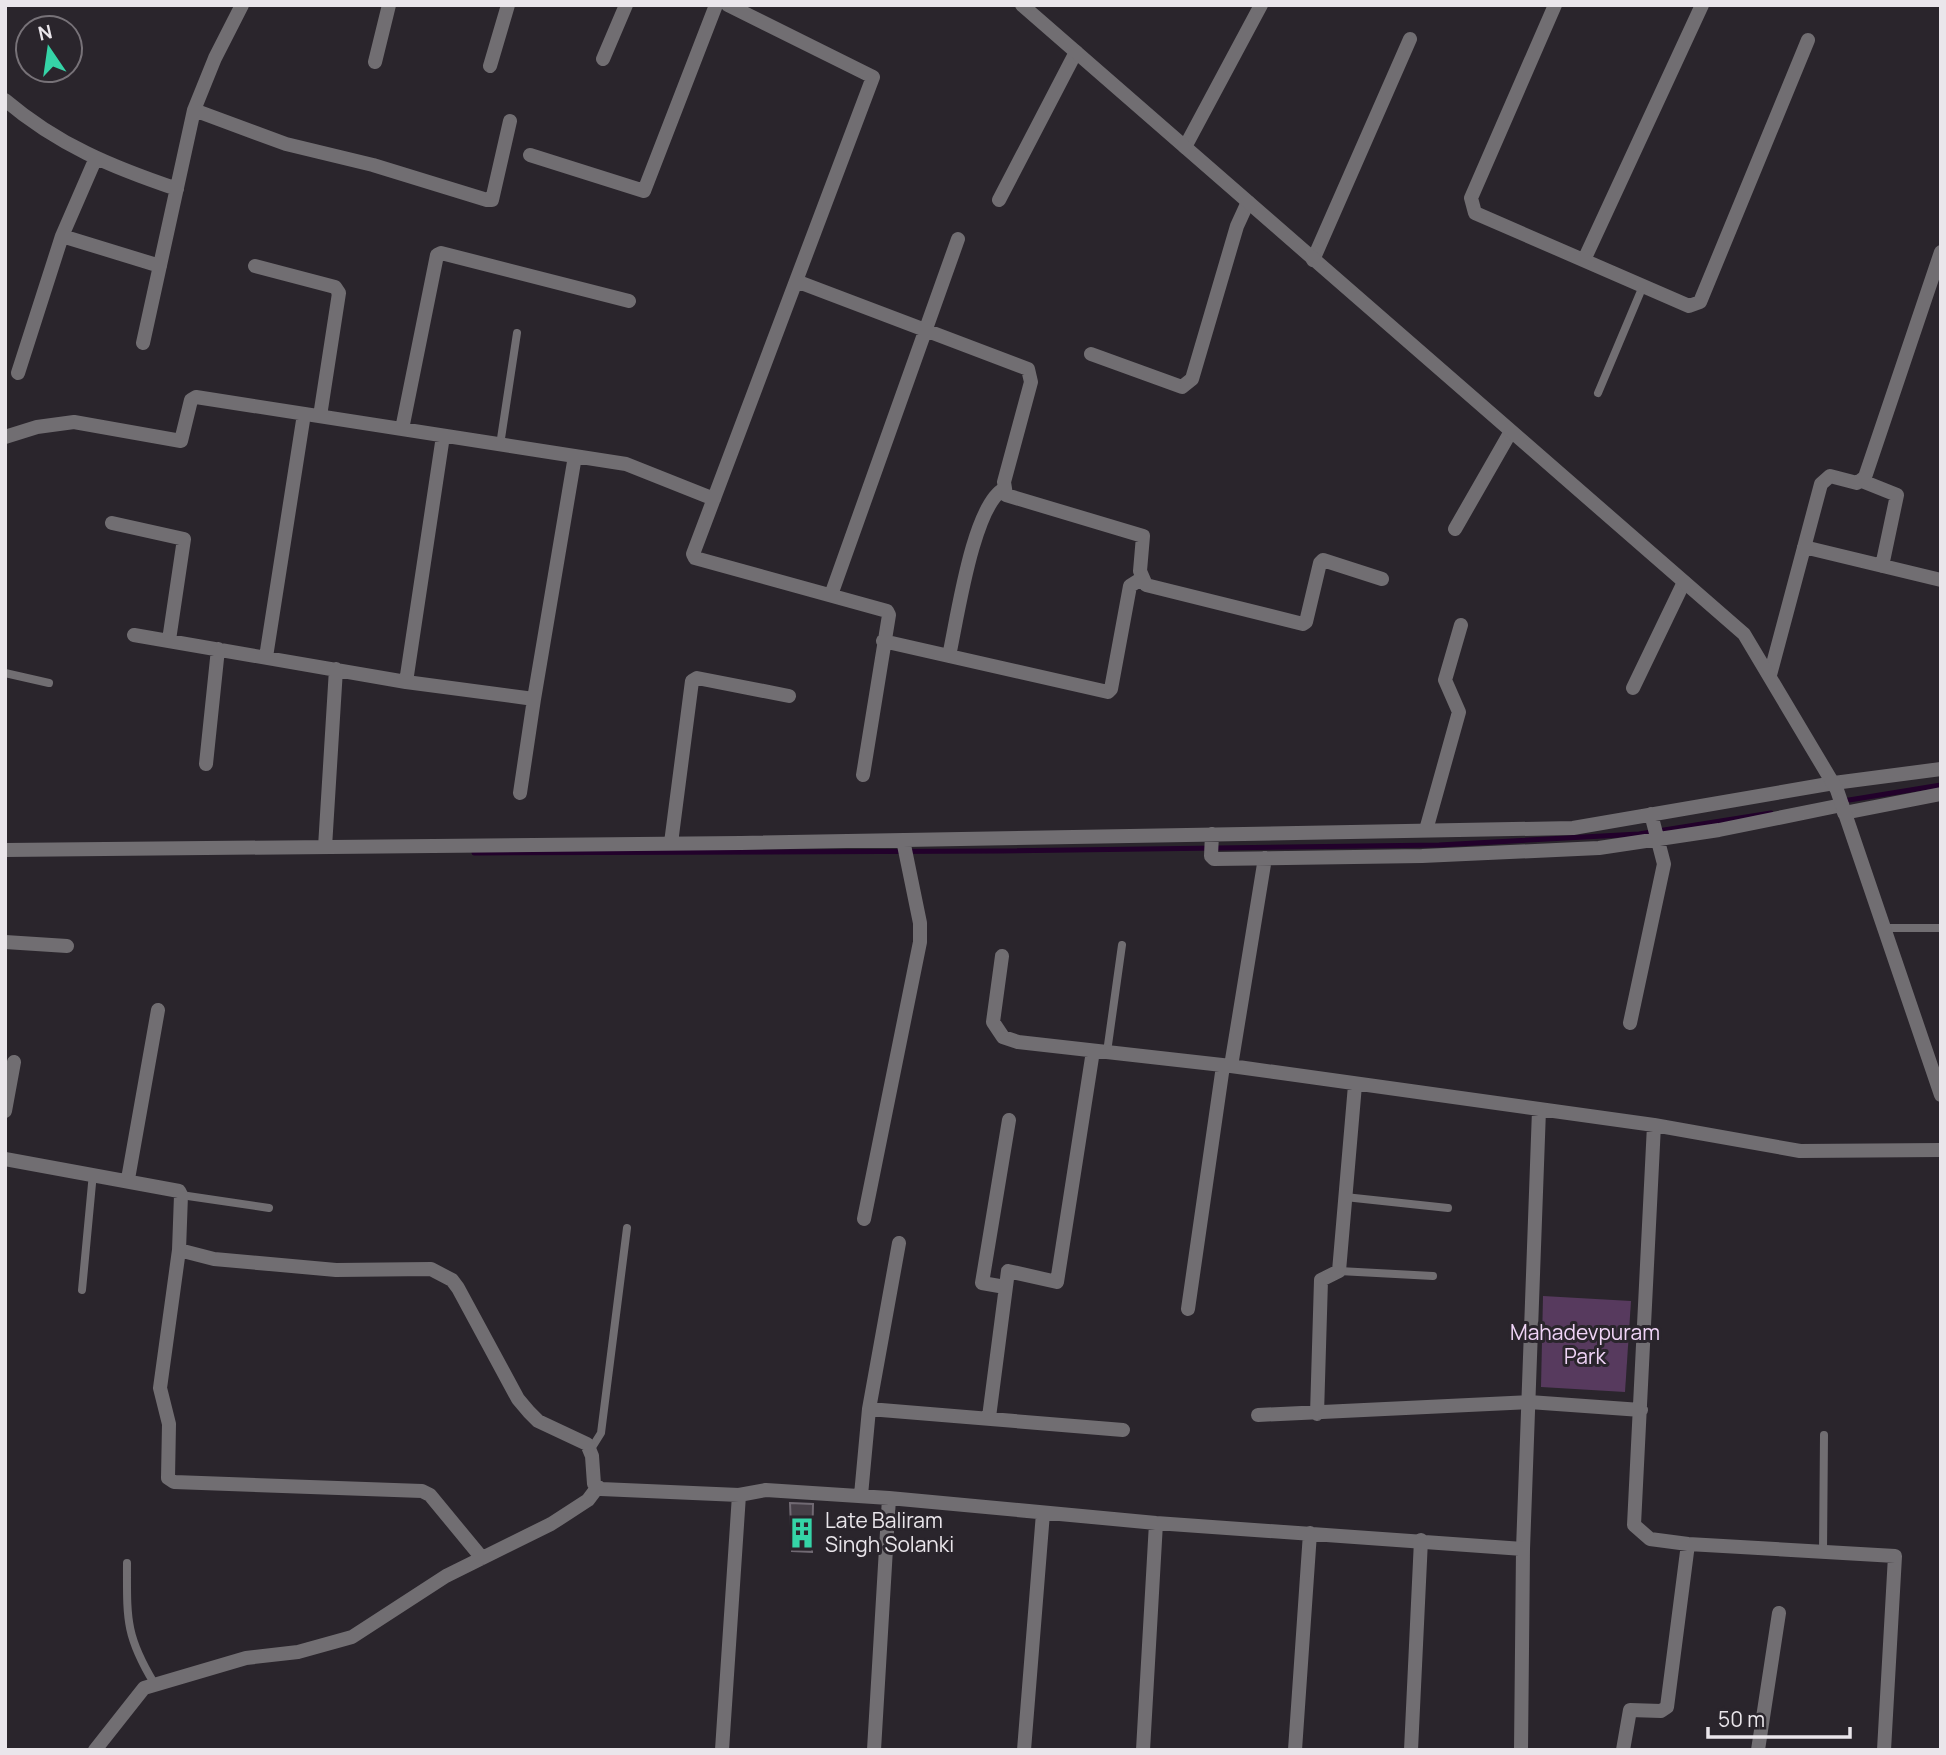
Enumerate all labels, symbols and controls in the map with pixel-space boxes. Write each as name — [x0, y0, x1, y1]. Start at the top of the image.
north arrow — [14, 14, 84, 84]
text: N — [36, 18, 55, 47]
park label: Mahadevpuram Park — [1510, 1318, 1660, 1370]
place label: Late Baliram Singh Solanki — [825, 1506, 954, 1558]
building icon: Late Baliram Singh Solanki — [785, 1516, 819, 1550]
scale bar — [1708, 1696, 1850, 1740]
text: 50 m — [1718, 1705, 1765, 1733]

